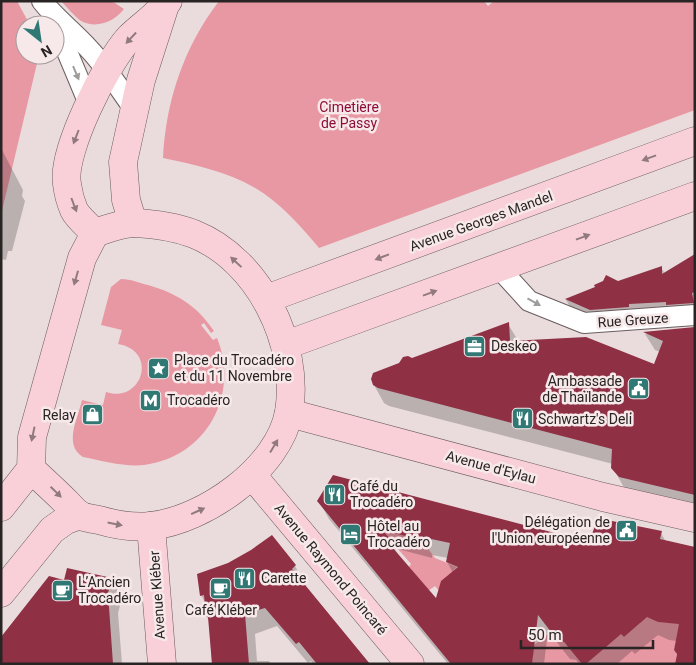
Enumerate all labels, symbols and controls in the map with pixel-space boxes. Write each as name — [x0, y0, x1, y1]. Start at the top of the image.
north arrow — [15, 15, 65, 65]
one-way arrow — [125, 31, 136, 44]
text: N — [38, 42, 55, 61]
one-way arrow — [72, 66, 80, 80]
park label: Cimetière de Passy — [319, 99, 379, 131]
one-way arrow — [72, 130, 79, 145]
one-way arrow — [641, 154, 656, 162]
street label: Avenue Georges Mandel — [407, 188, 555, 254]
one-way arrow — [70, 198, 78, 213]
one-way arrow — [575, 233, 590, 240]
one-way arrow — [374, 253, 389, 261]
one-way arrow — [230, 256, 242, 268]
one-way arrow — [72, 270, 80, 285]
one-way arrow — [423, 289, 438, 297]
one-way arrow — [526, 298, 541, 306]
street label: Rue Greuze — [597, 310, 669, 330]
office icon: Deskeo — [463, 334, 487, 358]
place label: Deskeo — [491, 338, 537, 354]
place label: Place du Trocadéro et du 11 Novembre — [174, 352, 294, 384]
place icon: Place du Trocadéro et du 11 Novembre — [146, 356, 170, 380]
place label: Ambassade de Thaïlande — [542, 373, 622, 405]
public building icon: Ambassade de Thaïlande — [626, 377, 650, 401]
metro station icon: Trocadéro — [139, 388, 163, 412]
place label: Trocadéro — [167, 392, 230, 408]
shop icon: Relay — [80, 403, 104, 427]
place label: Relay — [42, 407, 76, 423]
restaurant icon: Schwartz's Deli — [510, 407, 534, 431]
place label: Schwartz's Deli — [538, 411, 632, 427]
one-way arrow — [29, 427, 37, 443]
one-way arrow — [270, 440, 279, 453]
street label: Avenue d'Eylau — [444, 447, 538, 487]
place label: Café du Trocadéro — [350, 478, 413, 510]
restaurant icon: Café du Trocadéro — [322, 482, 346, 506]
one-way arrow — [49, 486, 61, 498]
street label: Avenue Raymond Poincaré — [271, 500, 391, 638]
one-way arrow — [191, 507, 205, 515]
place label: Délégation de l'Union européenne — [491, 514, 610, 546]
place label: Hôtel au Trocadéro — [367, 518, 430, 550]
public building icon: Délégation de l'Union européenne — [614, 518, 638, 542]
one-way arrow — [108, 520, 124, 528]
hotel icon: Hôtel au Trocadéro — [339, 522, 363, 546]
street label: Avenue Kléber — [146, 550, 168, 640]
restaurant icon: Carette — [233, 566, 257, 590]
place label: Carette — [261, 570, 306, 586]
place label: L’Ancien Trocadéro — [78, 574, 141, 606]
cafe icon: Café Kléber — [209, 576, 233, 600]
cafe icon: L’Ancien Trocadéro — [50, 578, 74, 602]
place label: Café Kléber — [185, 602, 257, 618]
scale bar — [521, 618, 654, 650]
text: 50 m — [528, 626, 562, 644]

